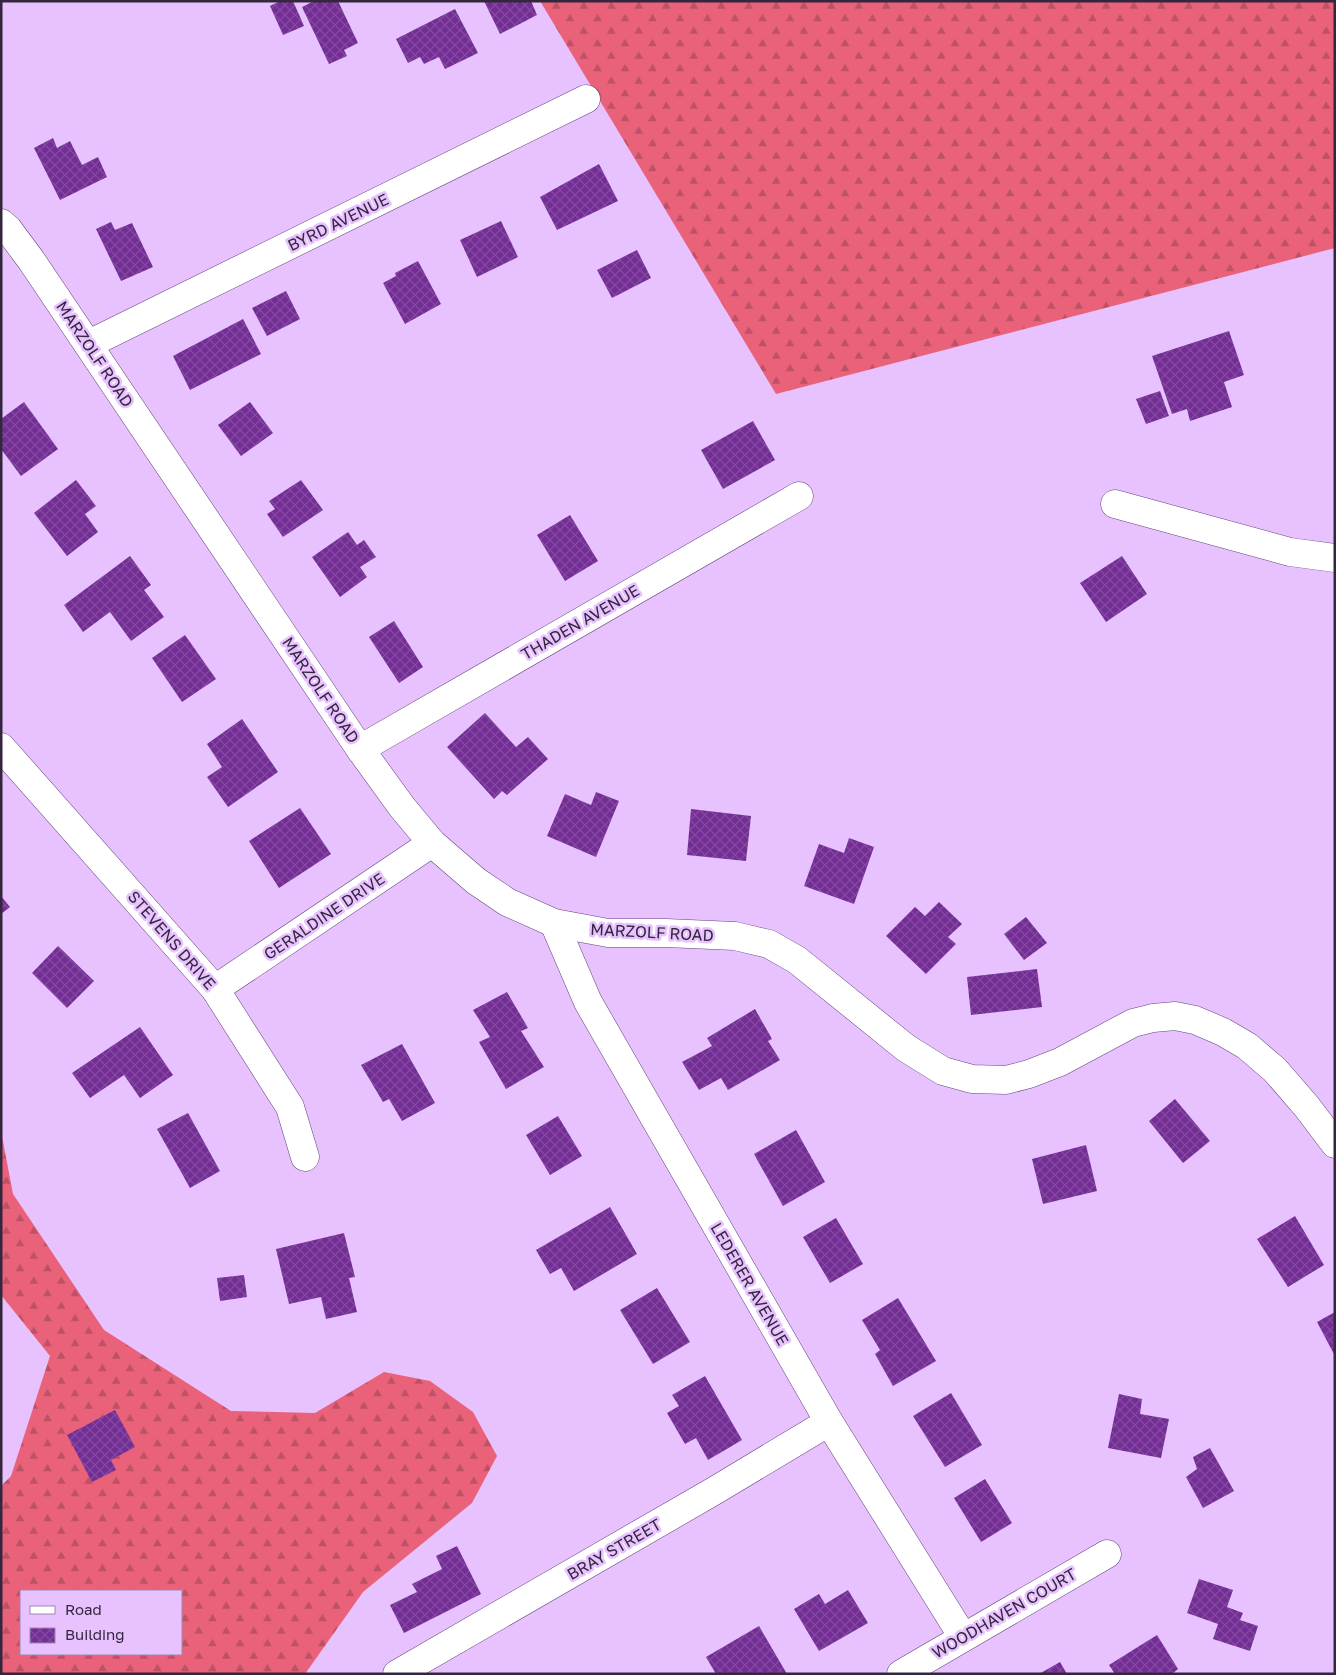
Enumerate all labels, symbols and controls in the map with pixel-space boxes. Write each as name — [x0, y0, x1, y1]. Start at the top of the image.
street label: BYRD AVENUE — [284, 189, 392, 255]
street label: MARZOLF ROAD — [52, 297, 138, 411]
street label: THADEN AVENUE — [517, 580, 643, 664]
street label: MARZOLF ROAD — [278, 633, 364, 747]
street label: GERALDINE DRIVE — [260, 868, 388, 964]
street label: STEVENS DRIVE — [124, 887, 220, 993]
street label: MARZOLF ROAD — [590, 919, 714, 945]
street label: LEDERER AVENUE — [707, 1219, 793, 1349]
street label: BRAY STREET — [563, 1514, 665, 1584]
street label: WOODHAVEN COURT — [928, 1564, 1080, 1662]
legend — [20, 1590, 182, 1655]
text: Road — [65, 1600, 102, 1618]
text: Building — [65, 1625, 125, 1643]

